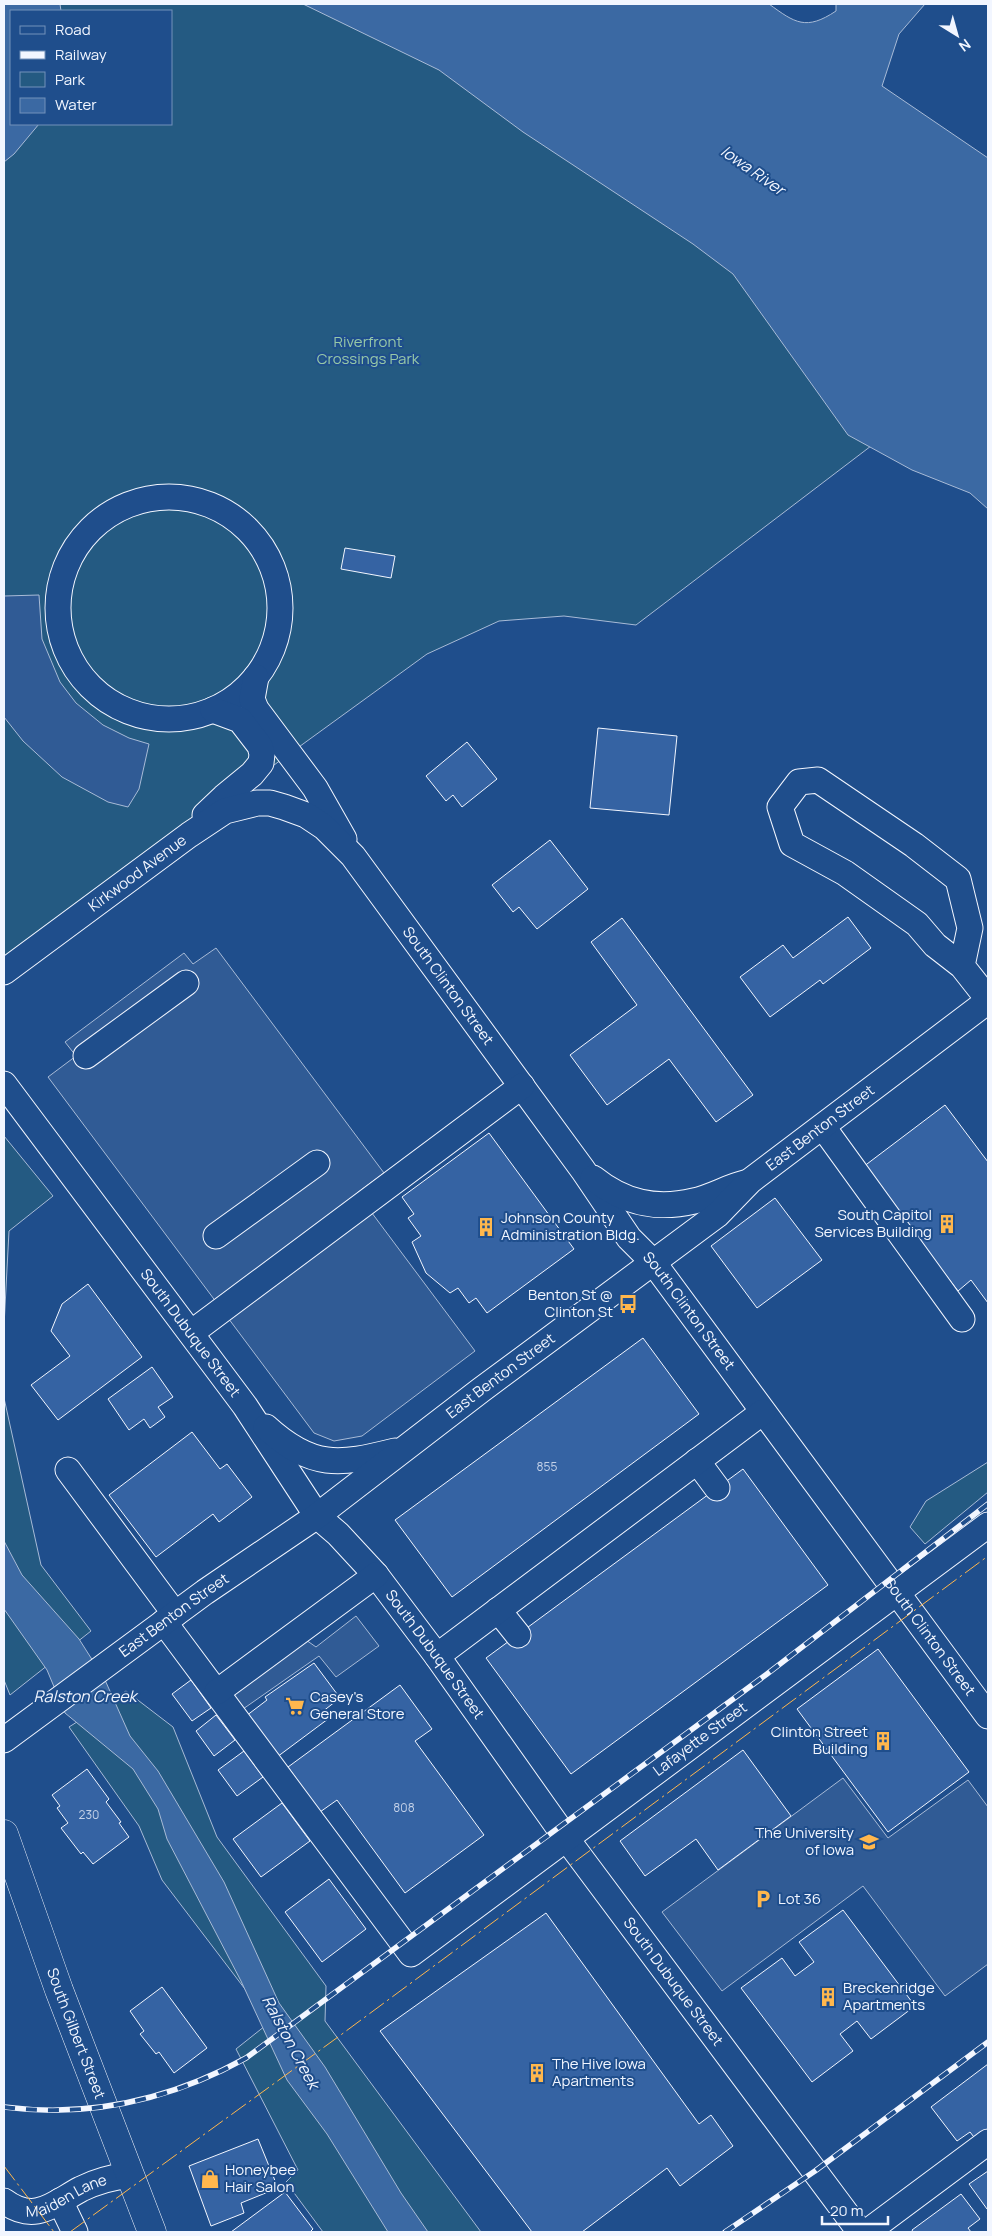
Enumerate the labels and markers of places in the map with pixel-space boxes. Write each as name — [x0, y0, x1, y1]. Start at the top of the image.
place label: South Capitol Services Building — [814, 1204, 932, 1242]
place label: Johnson County Administration Bldg. — [501, 1207, 640, 1245]
building icon: South Capitol Services Building — [936, 1213, 958, 1235]
building icon: Johnson County Administration Bldg. — [475, 1216, 497, 1238]
place label: Benton St @ Clinton St — [528, 1284, 613, 1322]
bus stop icon: Benton St @ Clinton St — [617, 1293, 639, 1315]
place label: Casey's General Store — [310, 1686, 405, 1724]
supermarket icon: Casey's General Store — [284, 1695, 306, 1717]
place label: Clinton Street Building — [771, 1721, 868, 1759]
building icon: Clinton Street Building — [872, 1730, 894, 1752]
place label: The University of Iowa — [755, 1822, 854, 1860]
school or university icon: The University of Iowa — [858, 1831, 880, 1853]
parking icon: Lot 36 — [752, 1888, 774, 1910]
place label: Lot 36 — [778, 1888, 821, 1909]
place label: Breckenridge Apartments — [843, 1977, 935, 2015]
building icon: Breckenridge Apartments — [817, 1986, 839, 2008]
place label: The Hive Iowa Apartments — [552, 2053, 646, 2091]
building icon: The Hive Iowa Apartments — [526, 2062, 548, 2084]
place label: Honeybee Hair Salon — [225, 2159, 296, 2197]
shop icon: Honeybee Hair Salon — [199, 2168, 221, 2190]

